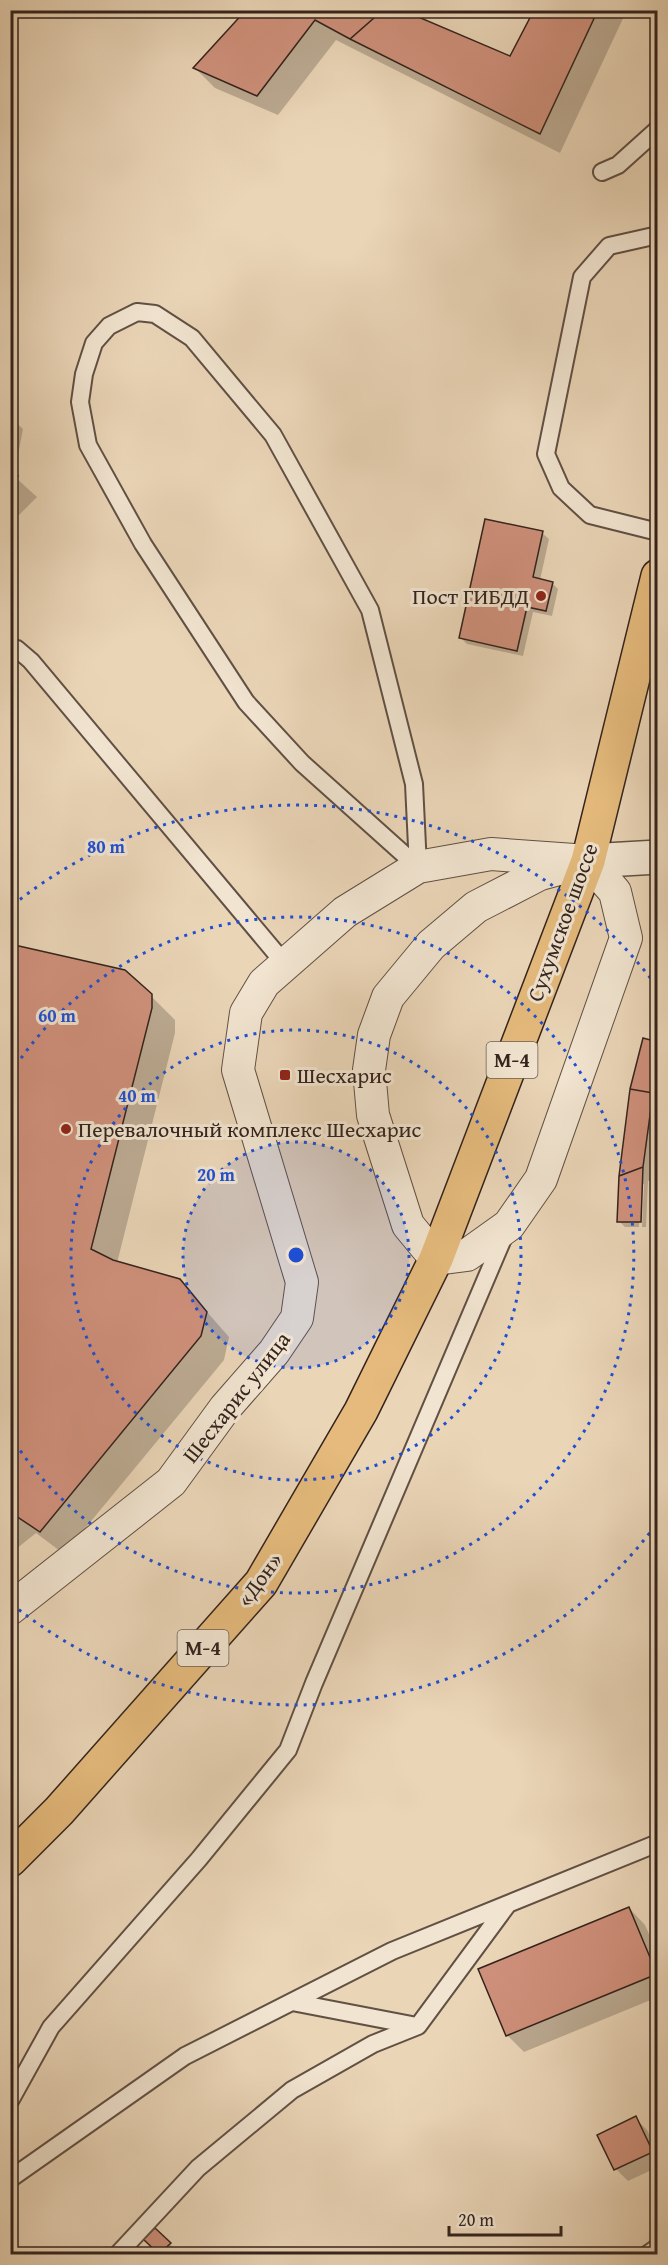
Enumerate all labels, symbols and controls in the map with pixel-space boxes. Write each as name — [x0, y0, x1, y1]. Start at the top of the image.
place label: Пост ГИБДД — [412, 580, 529, 612]
marker: Пост ГИБДД — [534, 589, 548, 603]
text: 80 m — [87, 833, 126, 860]
street label: Сухумское шоссе — [518, 838, 606, 1006]
text: 60 m — [38, 1002, 77, 1029]
road number: М-4 — [486, 1042, 538, 1078]
place label: Шесхарис — [297, 1059, 392, 1091]
marker: Шесхарис — [278, 1068, 292, 1082]
text: 40 m — [118, 1082, 157, 1109]
place label: Перевалочный комплекс Шесхарис — [78, 1113, 422, 1145]
marker: Перевалочный комплекс Шесхарис — [59, 1122, 73, 1136]
text: 20 m — [197, 1161, 236, 1188]
centre of rings — [286, 1245, 306, 1265]
street label: Шесхарис улица — [174, 1324, 298, 1470]
street label: «Дон» — [228, 1545, 290, 1613]
road number: М-4 — [178, 1630, 228, 1666]
scale bar — [449, 2199, 562, 2237]
text: 20 m — [458, 2206, 494, 2233]

